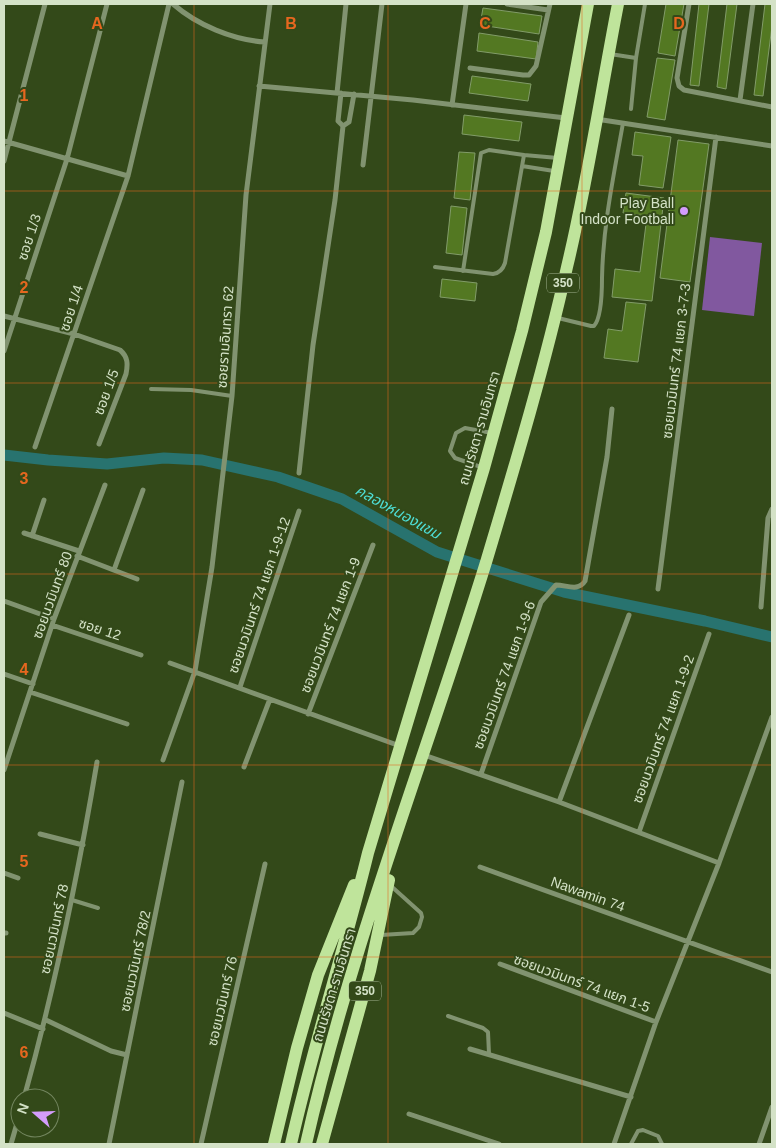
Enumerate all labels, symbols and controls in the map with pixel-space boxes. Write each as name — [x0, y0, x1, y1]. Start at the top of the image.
text: A — [91, 15, 103, 32]
text: B — [285, 15, 297, 32]
text: C — [479, 15, 491, 32]
text: D — [673, 15, 685, 32]
text: 1 — [20, 87, 29, 104]
place label: Play Ball Indoor Football — [581, 195, 674, 227]
marker: Play Ball Indoor Football — [678, 205, 690, 217]
street label: ซอย 1/3 — [14, 212, 44, 262]
road number: 350 — [547, 274, 579, 292]
text: 2 — [20, 279, 29, 296]
street label: ซอยนวมินทร์ 74 แยก 3-7-3 — [659, 282, 693, 440]
street label: ซอย 1/4 — [56, 283, 86, 333]
street label: ซอยรามอินทรา 62 — [213, 285, 237, 389]
street label: ซอย 1/5 — [90, 367, 122, 417]
street label: ถนนรัชดา-รามอินทรา — [455, 369, 503, 487]
text: 3 — [20, 470, 29, 487]
water label: คลองหนองแขม — [353, 481, 445, 543]
street label: ซอยนวมินทร์ 74 แยก 1-9-12 — [225, 515, 293, 675]
street label: ซอยนวมินทร์ 80 — [29, 549, 75, 641]
street label: ซอยนวมินทร์ 74 แยก 1-9 — [297, 555, 363, 695]
street label: ซอยนวมินทร์ 74 แยก 1-9-6 — [470, 599, 538, 751]
street label: ซอย 12 — [77, 615, 123, 643]
street label: ซอยนวมินทร์ 74 แยก 1-9-2 — [629, 653, 697, 805]
text: 4 — [20, 661, 29, 678]
text: 5 — [20, 853, 29, 870]
street label: Nawamin 74 — [549, 873, 627, 915]
street label: ซอยนวมินทร์ 78 — [37, 882, 71, 975]
street label: ซอยนวมินทร์ 78/2 — [116, 909, 154, 1013]
street label: ถนนรัชดา-รามอินทรา — [309, 926, 359, 1044]
street label: ซอยนวมินทร์ 74 แยก 1-5 — [512, 951, 653, 1015]
street label: ซอยนวมินทร์ 76 — [204, 954, 240, 1047]
road number: 350 — [349, 981, 381, 1000]
text: 6 — [20, 1044, 29, 1061]
north arrow — [10, 1088, 60, 1138]
text: N — [14, 1101, 32, 1116]

